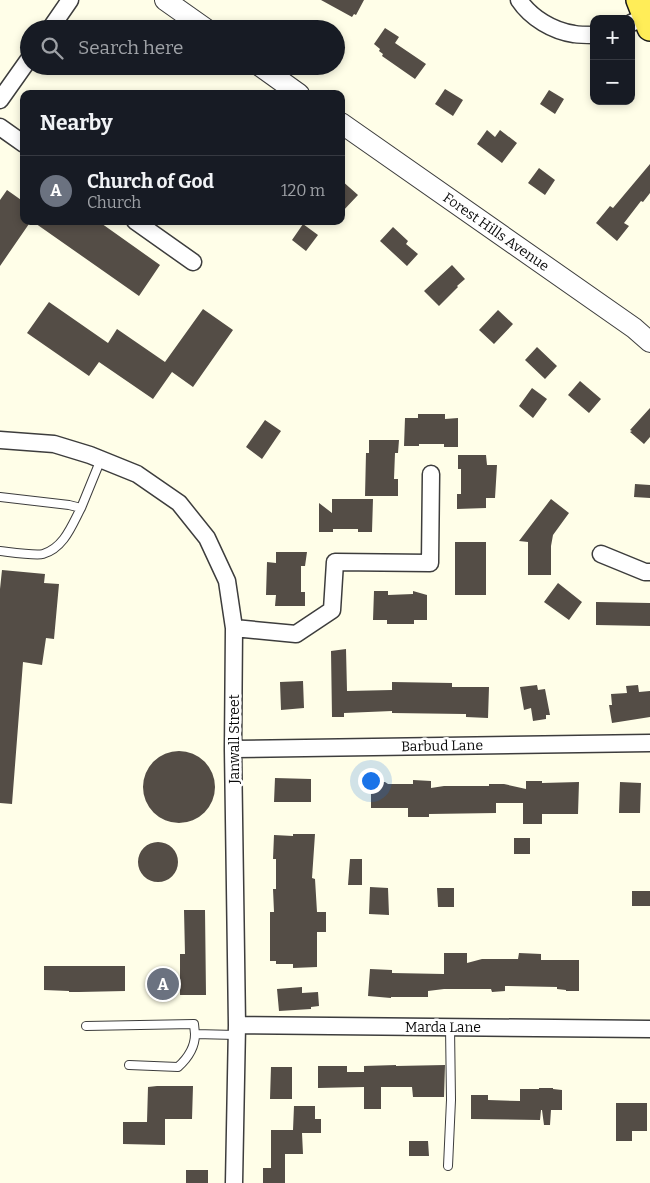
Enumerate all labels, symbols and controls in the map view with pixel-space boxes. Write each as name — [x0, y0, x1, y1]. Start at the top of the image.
map controls — [590, 15, 635, 105]
button: + — [590, 15, 635, 60]
search box — [20, 20, 345, 75]
icon: search — [38, 34, 66, 62]
text: Search here — [78, 36, 183, 59]
button: − — [590, 60, 635, 105]
text: Nearby — [40, 110, 113, 136]
text: Church of God — [87, 170, 214, 193]
text: A — [50, 181, 62, 200]
text: 120 m — [281, 181, 325, 200]
street label: Forest Hills Avenue — [440, 189, 552, 275]
text: Church — [87, 193, 141, 212]
street label: Janwall Street — [226, 694, 243, 785]
street label: Barbud Lane — [401, 737, 483, 755]
your location — [358, 768, 384, 794]
pin: A — [147, 965, 179, 1003]
street label: Marda Lane — [405, 1019, 481, 1036]

